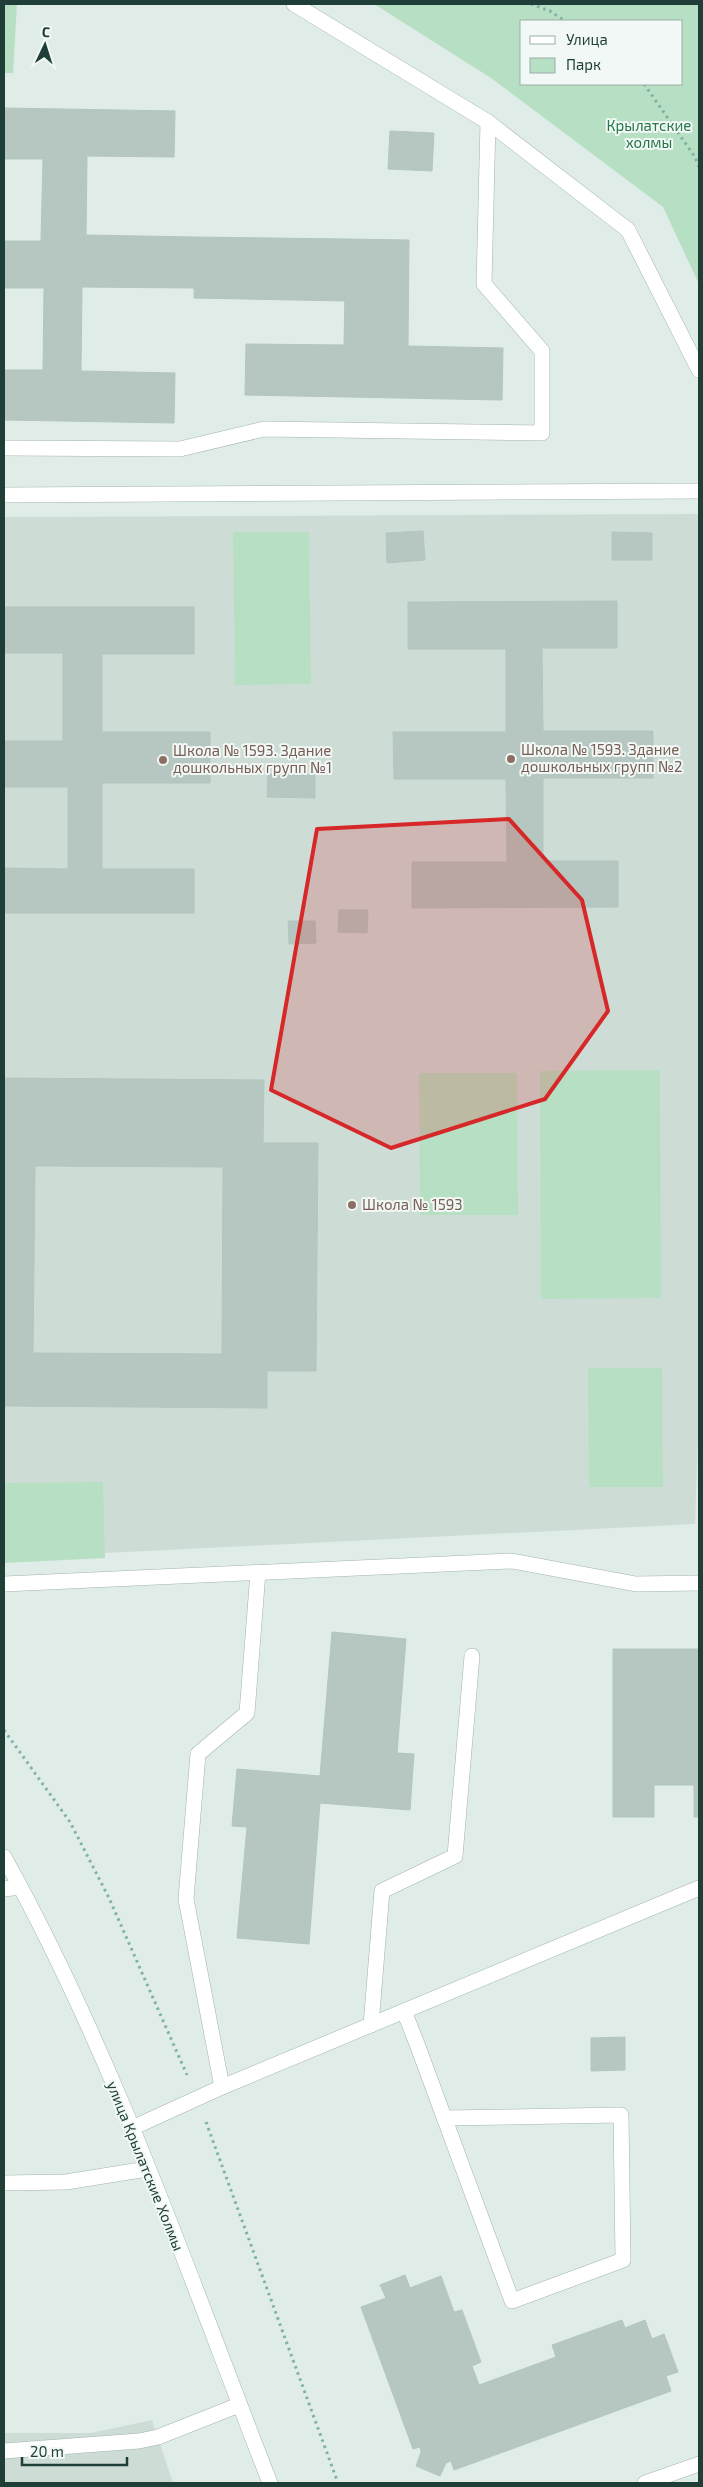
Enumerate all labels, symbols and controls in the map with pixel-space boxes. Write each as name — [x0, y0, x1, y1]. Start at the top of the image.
north arrow — [20, 20, 70, 70]
legend — [520, 20, 683, 85]
text: С — [41, 23, 51, 40]
text: Улица — [566, 30, 608, 48]
text: Парк — [566, 55, 601, 73]
park label: Крылатские холмы — [607, 116, 691, 151]
place label: Школа № 1593. Здание дошкольных групп №2 — [521, 740, 682, 776]
place label: Школа № 1593. Здание дошкольных групп №1 — [173, 741, 332, 777]
marker: Школа № 1593. Здание дошкольных групп №2 — [505, 753, 517, 765]
marker: Школа № 1593. Здание дошкольных групп №1 — [157, 754, 169, 766]
place label: Школа № 1593 — [362, 1195, 463, 1213]
marker: Школа № 1593 — [346, 1199, 358, 1211]
street label: улица Крылатские Холмы — [103, 2078, 188, 2253]
scale bar — [22, 2434, 128, 2466]
text: 20 m — [30, 2442, 64, 2460]

